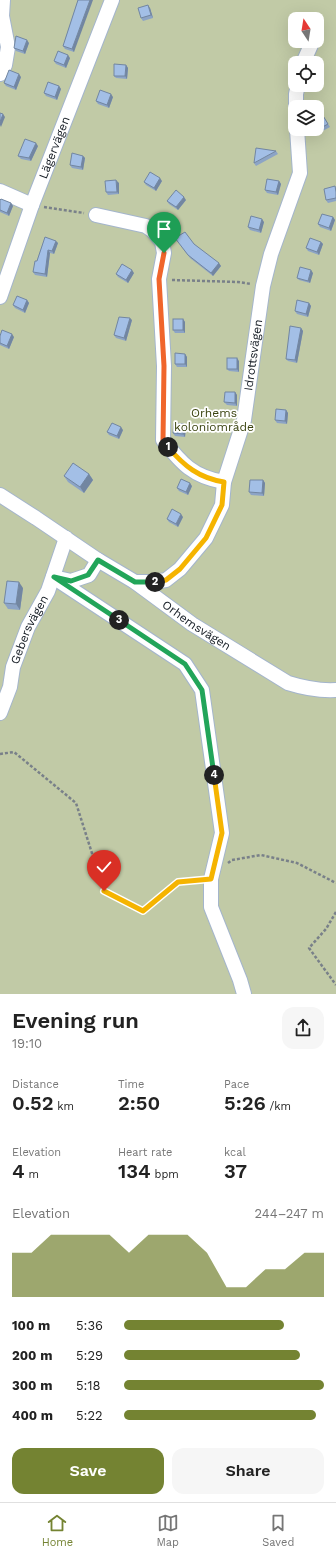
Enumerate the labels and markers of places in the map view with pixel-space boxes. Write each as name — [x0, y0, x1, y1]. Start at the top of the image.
pin — [147, 212, 181, 253]
pin: 1 — [158, 437, 178, 457]
pin: 2 — [145, 572, 165, 592]
pin: 3 — [109, 610, 129, 630]
pin: 4 — [204, 765, 224, 785]
pin — [87, 850, 121, 891]

